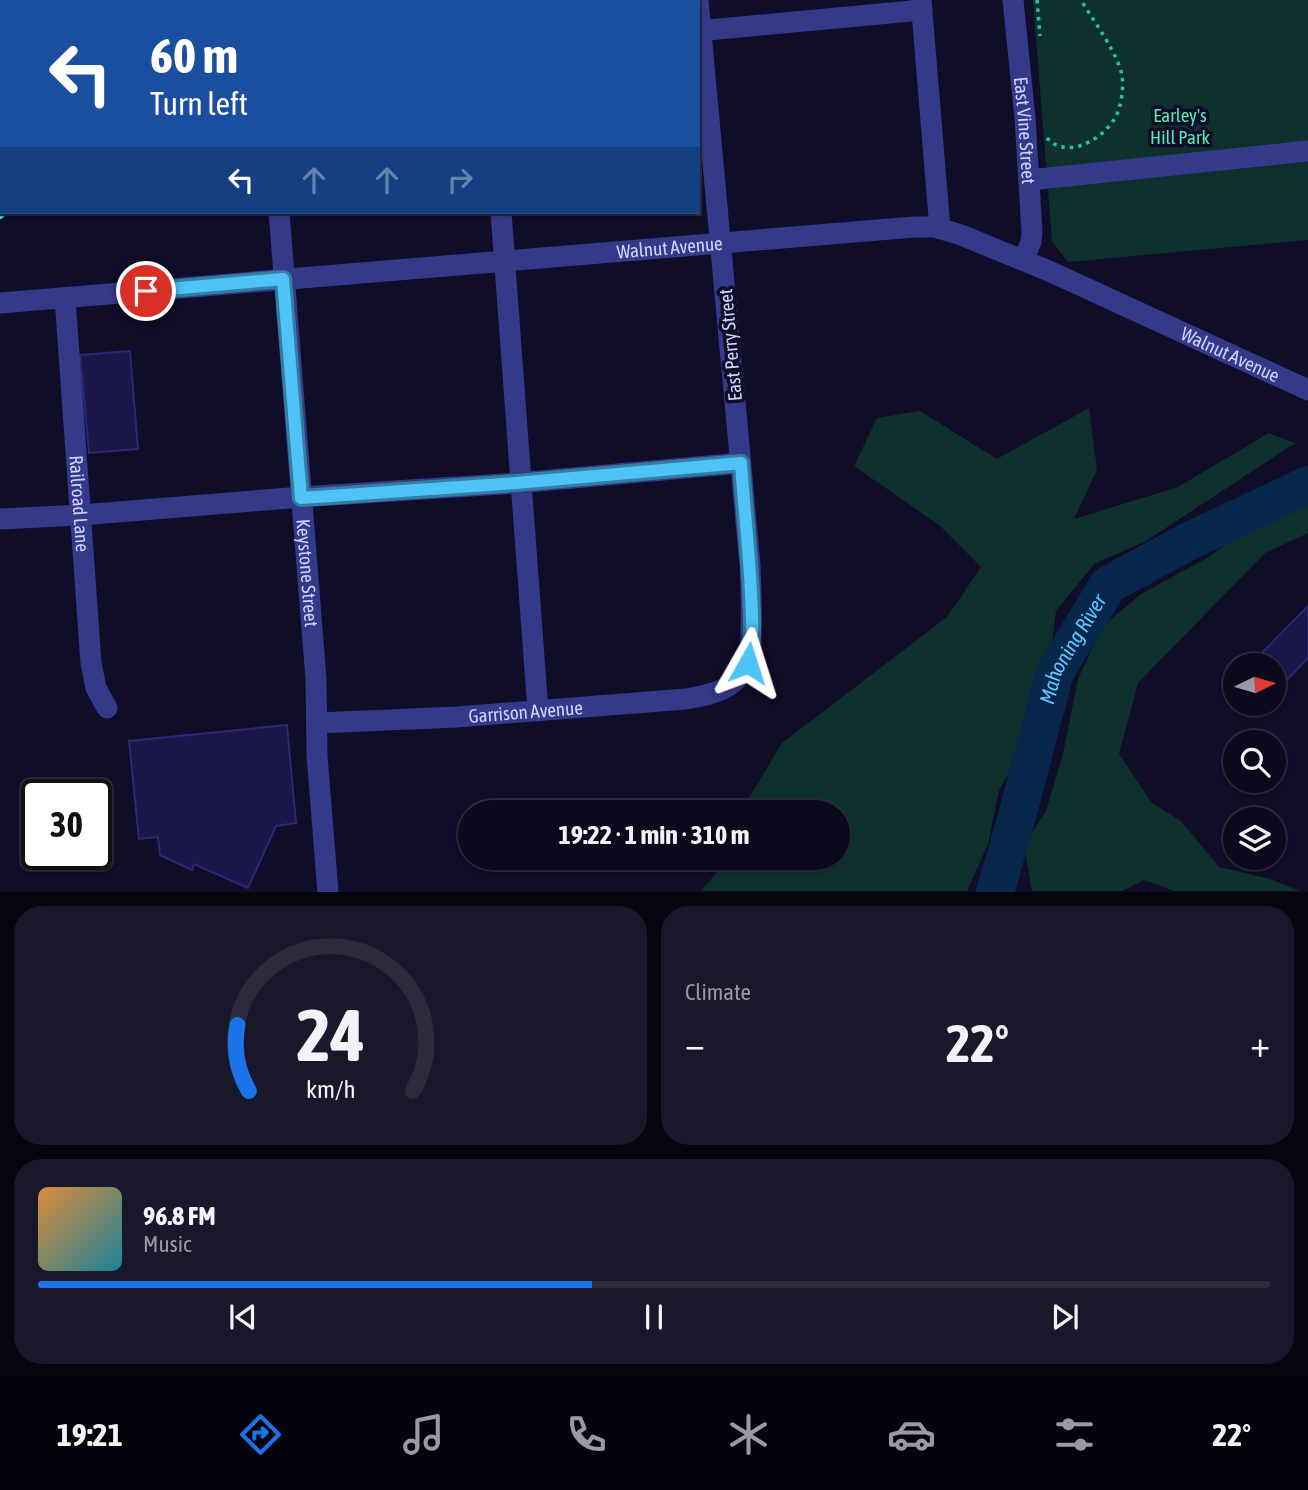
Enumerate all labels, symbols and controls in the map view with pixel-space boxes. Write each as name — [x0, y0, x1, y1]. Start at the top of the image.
text: 60 m — [150, 27, 238, 83]
icon: left — [35, 28, 126, 119]
street label: East Vine Street — [1010, 76, 1040, 185]
text: Turn left — [150, 85, 248, 122]
park label: Earley's Hill Park — [1150, 104, 1211, 148]
icon: left — [222, 161, 260, 199]
icon: ahead — [295, 161, 333, 199]
icon: ahead — [368, 161, 406, 199]
icon: right — [441, 161, 479, 199]
street label: Walnut Avenue — [616, 232, 724, 263]
pin — [116, 261, 176, 321]
icon: arrive — [127, 272, 165, 310]
street label: East Perry Street — [714, 288, 746, 402]
street label: Walnut Avenue — [1177, 322, 1283, 386]
street label: Railroad Lane — [65, 454, 94, 553]
street label: Keystone Street — [292, 518, 323, 628]
water label: Mahoning River — [1034, 589, 1111, 707]
position arrow — [711, 626, 785, 700]
north arrow — [1223, 653, 1286, 716]
map controls — [1223, 653, 1286, 870]
street label: Garrison Avenue — [468, 696, 584, 727]
button: search — [1223, 730, 1286, 793]
speed limit sign: 30 — [21, 779, 112, 870]
button: layers — [1223, 807, 1286, 870]
text: 19:22 · 1 min · 310 m — [559, 820, 749, 850]
text: Climate — [685, 979, 751, 1005]
text: 24 — [296, 994, 365, 1077]
text: 22° — [946, 1013, 1009, 1073]
text: − — [685, 1022, 705, 1065]
text: + — [1250, 1022, 1270, 1065]
text: km/h — [306, 1075, 355, 1103]
text: 96.8 FM — [143, 1201, 216, 1231]
text: Music — [143, 1231, 191, 1257]
icon: previous — [224, 1298, 262, 1336]
icon: pause — [635, 1298, 673, 1336]
icon: next — [1046, 1298, 1084, 1336]
icon: directions — [236, 1410, 285, 1459]
icon: music — [399, 1410, 448, 1459]
icon: phone — [562, 1410, 611, 1459]
icon: climate — [724, 1410, 773, 1459]
icon: car — [887, 1410, 936, 1459]
icon: filters — [1050, 1410, 1099, 1459]
text: 19:21 — [57, 1416, 123, 1453]
text: 22° — [1212, 1416, 1251, 1453]

